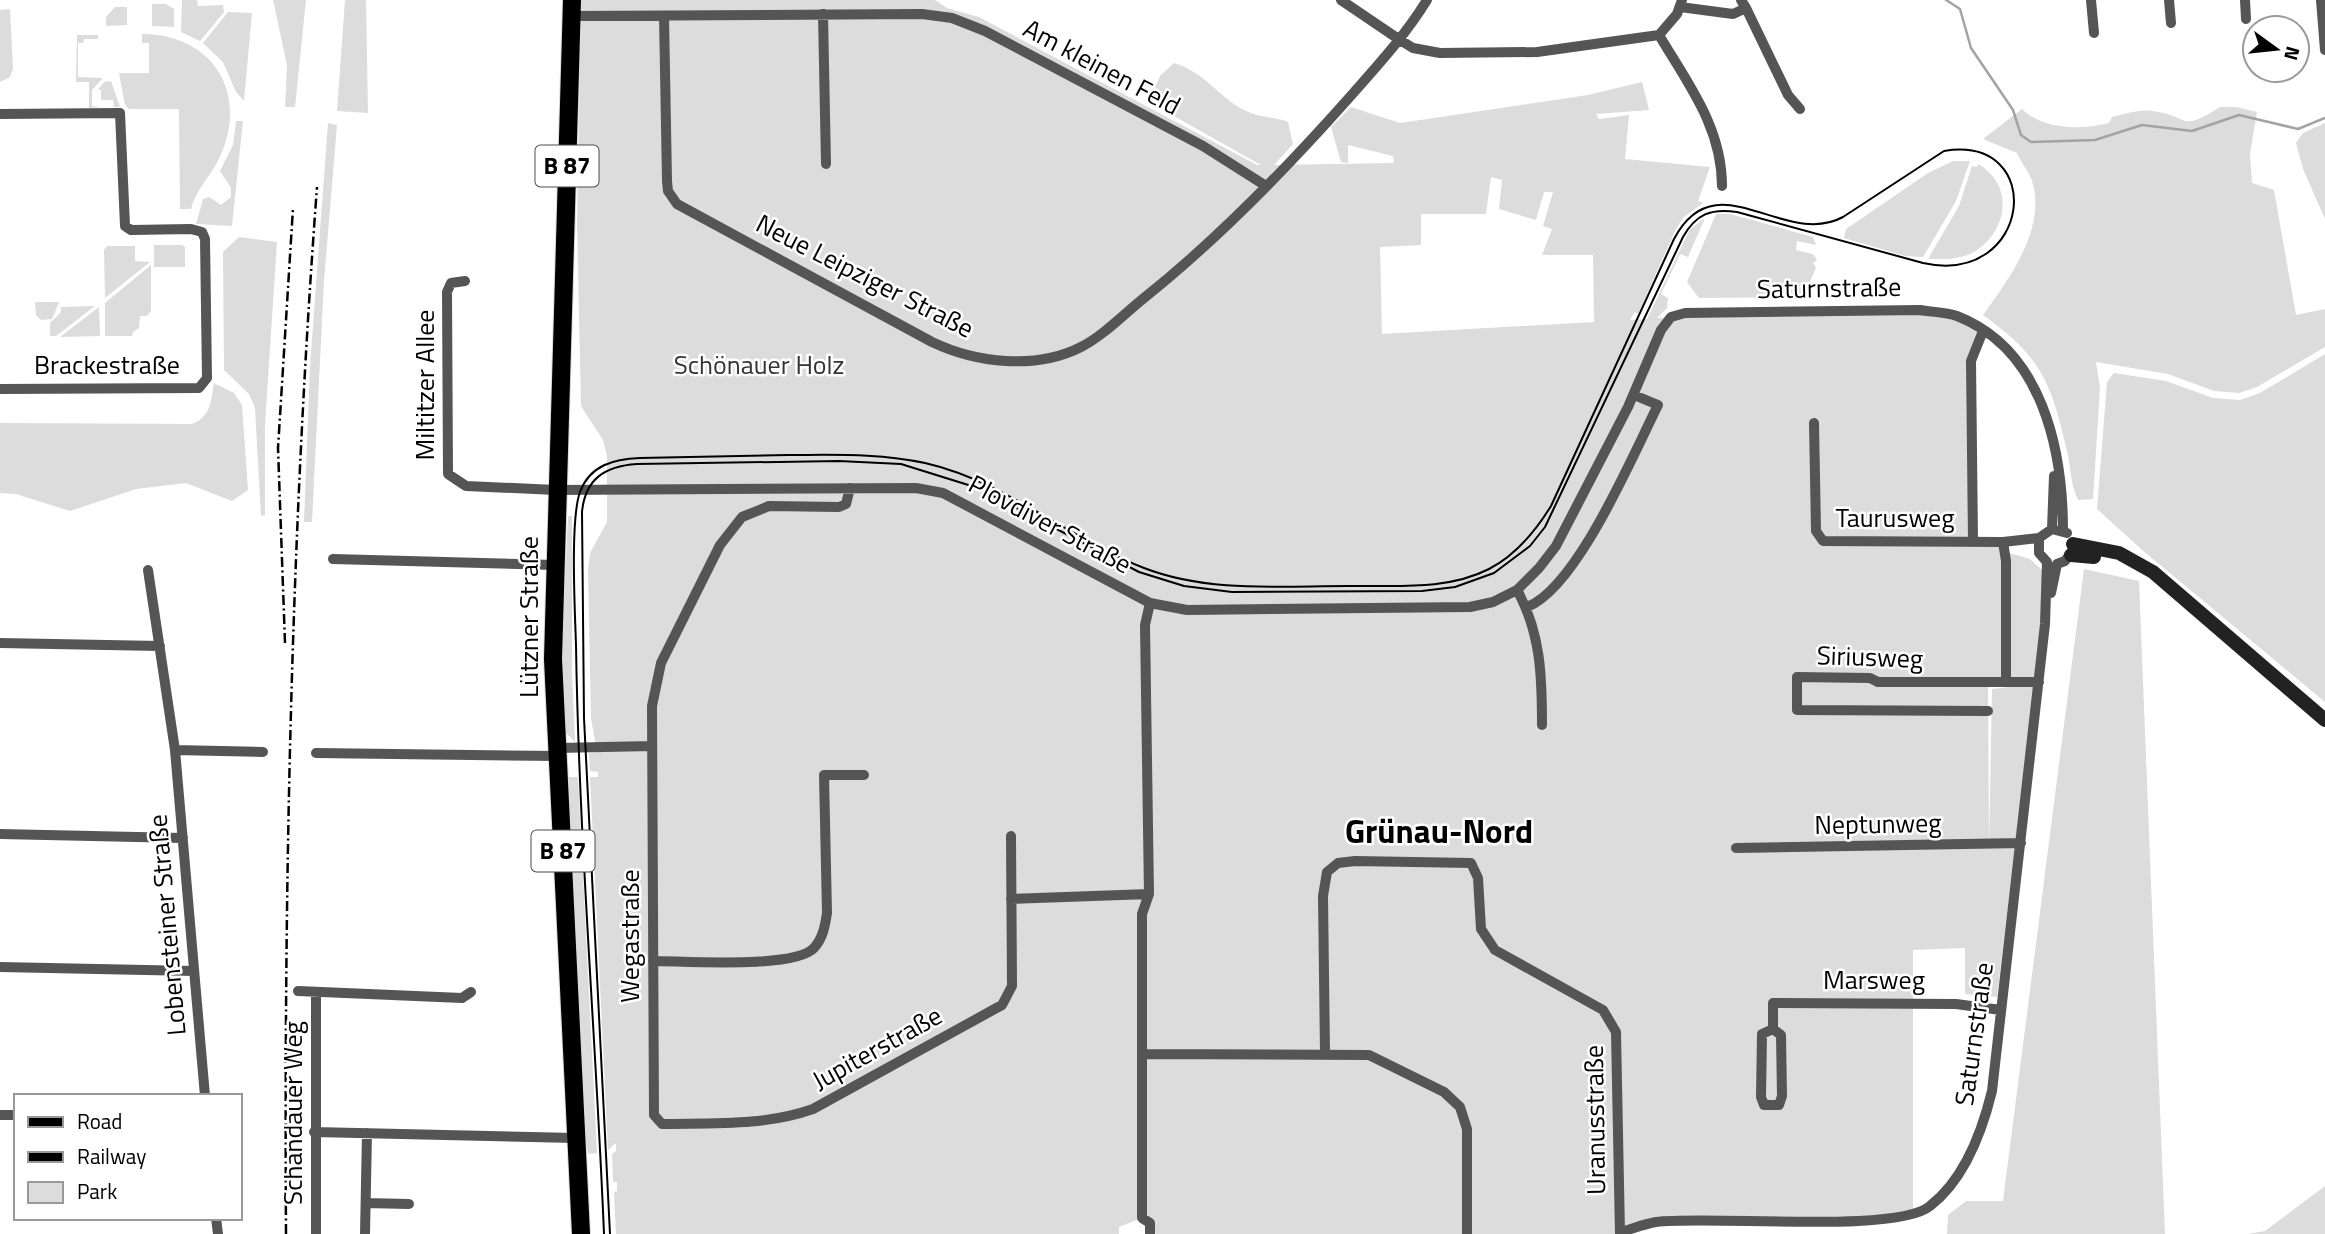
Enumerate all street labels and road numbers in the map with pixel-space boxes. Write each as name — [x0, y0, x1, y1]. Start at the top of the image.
street label: Am kleinen Feld — [1017, 9, 1188, 124]
road number: B 87 — [536, 146, 598, 186]
street label: Neue Leipziger Straße — [750, 204, 981, 347]
street label: Saturnstraße — [1757, 267, 1901, 308]
street label: Miltitzer Allee — [405, 310, 444, 460]
street label: Brackestraße — [34, 345, 180, 384]
street label: Plovdiver Straße — [962, 464, 1139, 583]
street label: Taurusweg — [1835, 498, 1955, 537]
street label: Lützner Straße — [509, 536, 548, 698]
street label: Siriusweg — [1816, 635, 1924, 678]
street label: Neptunweg — [1814, 803, 1942, 844]
street label: Lobensteiner Straße — [137, 813, 196, 1037]
road number: B 87 — [532, 830, 594, 872]
street label: Wegastraße — [610, 869, 649, 1003]
street label: Marsweg — [1823, 960, 1925, 999]
street label: Saturnstraße — [1944, 960, 2003, 1108]
street label: Jupiterstraße — [805, 996, 949, 1099]
street label: Schandauer Weg — [273, 1021, 312, 1205]
street label: Uranusstraße — [1574, 1045, 1615, 1195]

